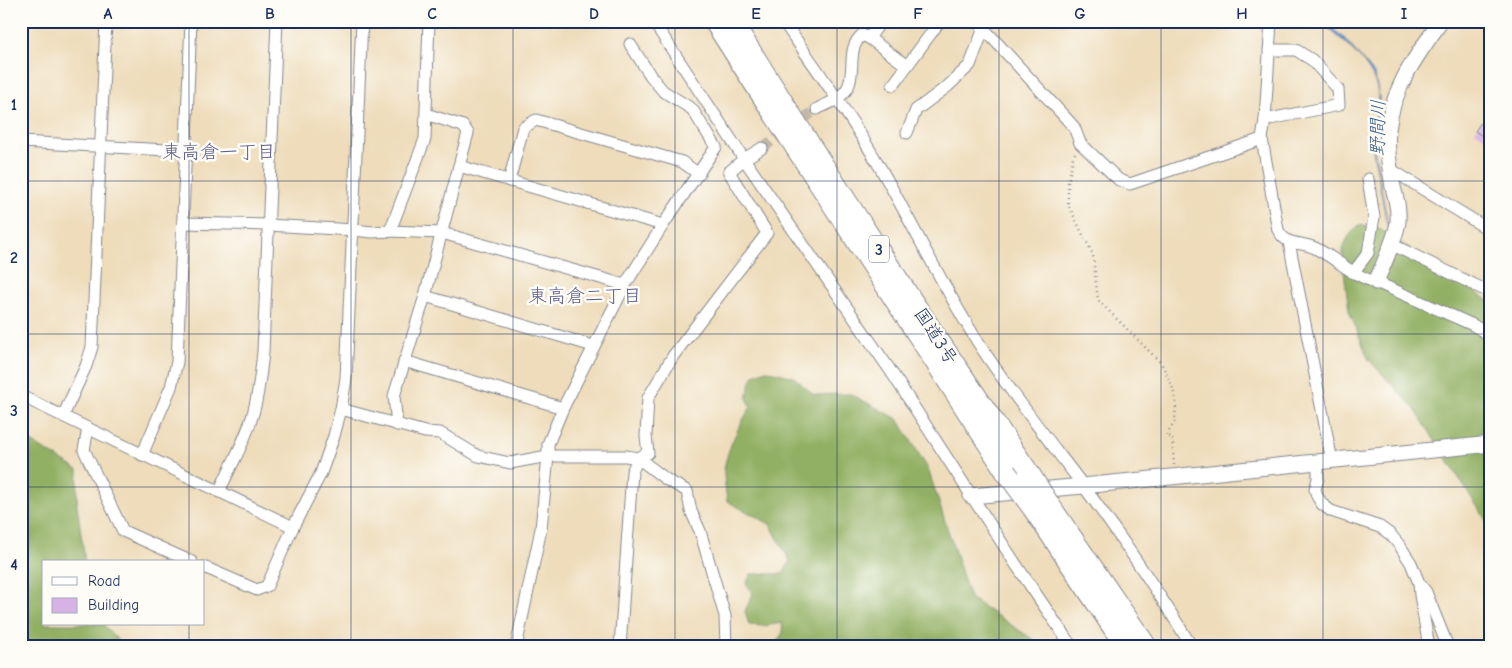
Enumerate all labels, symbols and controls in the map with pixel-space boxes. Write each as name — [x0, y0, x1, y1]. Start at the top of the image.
text: A — [104, 5, 113, 23]
text: B — [265, 5, 275, 23]
text: C — [427, 5, 437, 23]
text: D — [589, 5, 599, 23]
text: E — [751, 5, 761, 23]
text: F — [913, 5, 923, 23]
text: G — [1074, 5, 1086, 23]
text: H — [1236, 5, 1248, 23]
text: I — [1401, 5, 1407, 23]
text: 1 — [11, 96, 17, 114]
water label: 野間川 — [1367, 99, 1389, 157]
district label: 東高倉一丁目 — [162, 141, 276, 163]
road number: 3 — [869, 235, 889, 262]
text: 2 — [10, 249, 18, 267]
district label: 東高倉二丁目 — [528, 285, 642, 307]
street label: 国道3号 — [910, 304, 962, 368]
text: 3 — [10, 402, 18, 420]
text: 4 — [10, 556, 18, 574]
legend — [42, 560, 205, 626]
text: Road — [88, 572, 120, 590]
text: Building — [88, 596, 139, 614]

